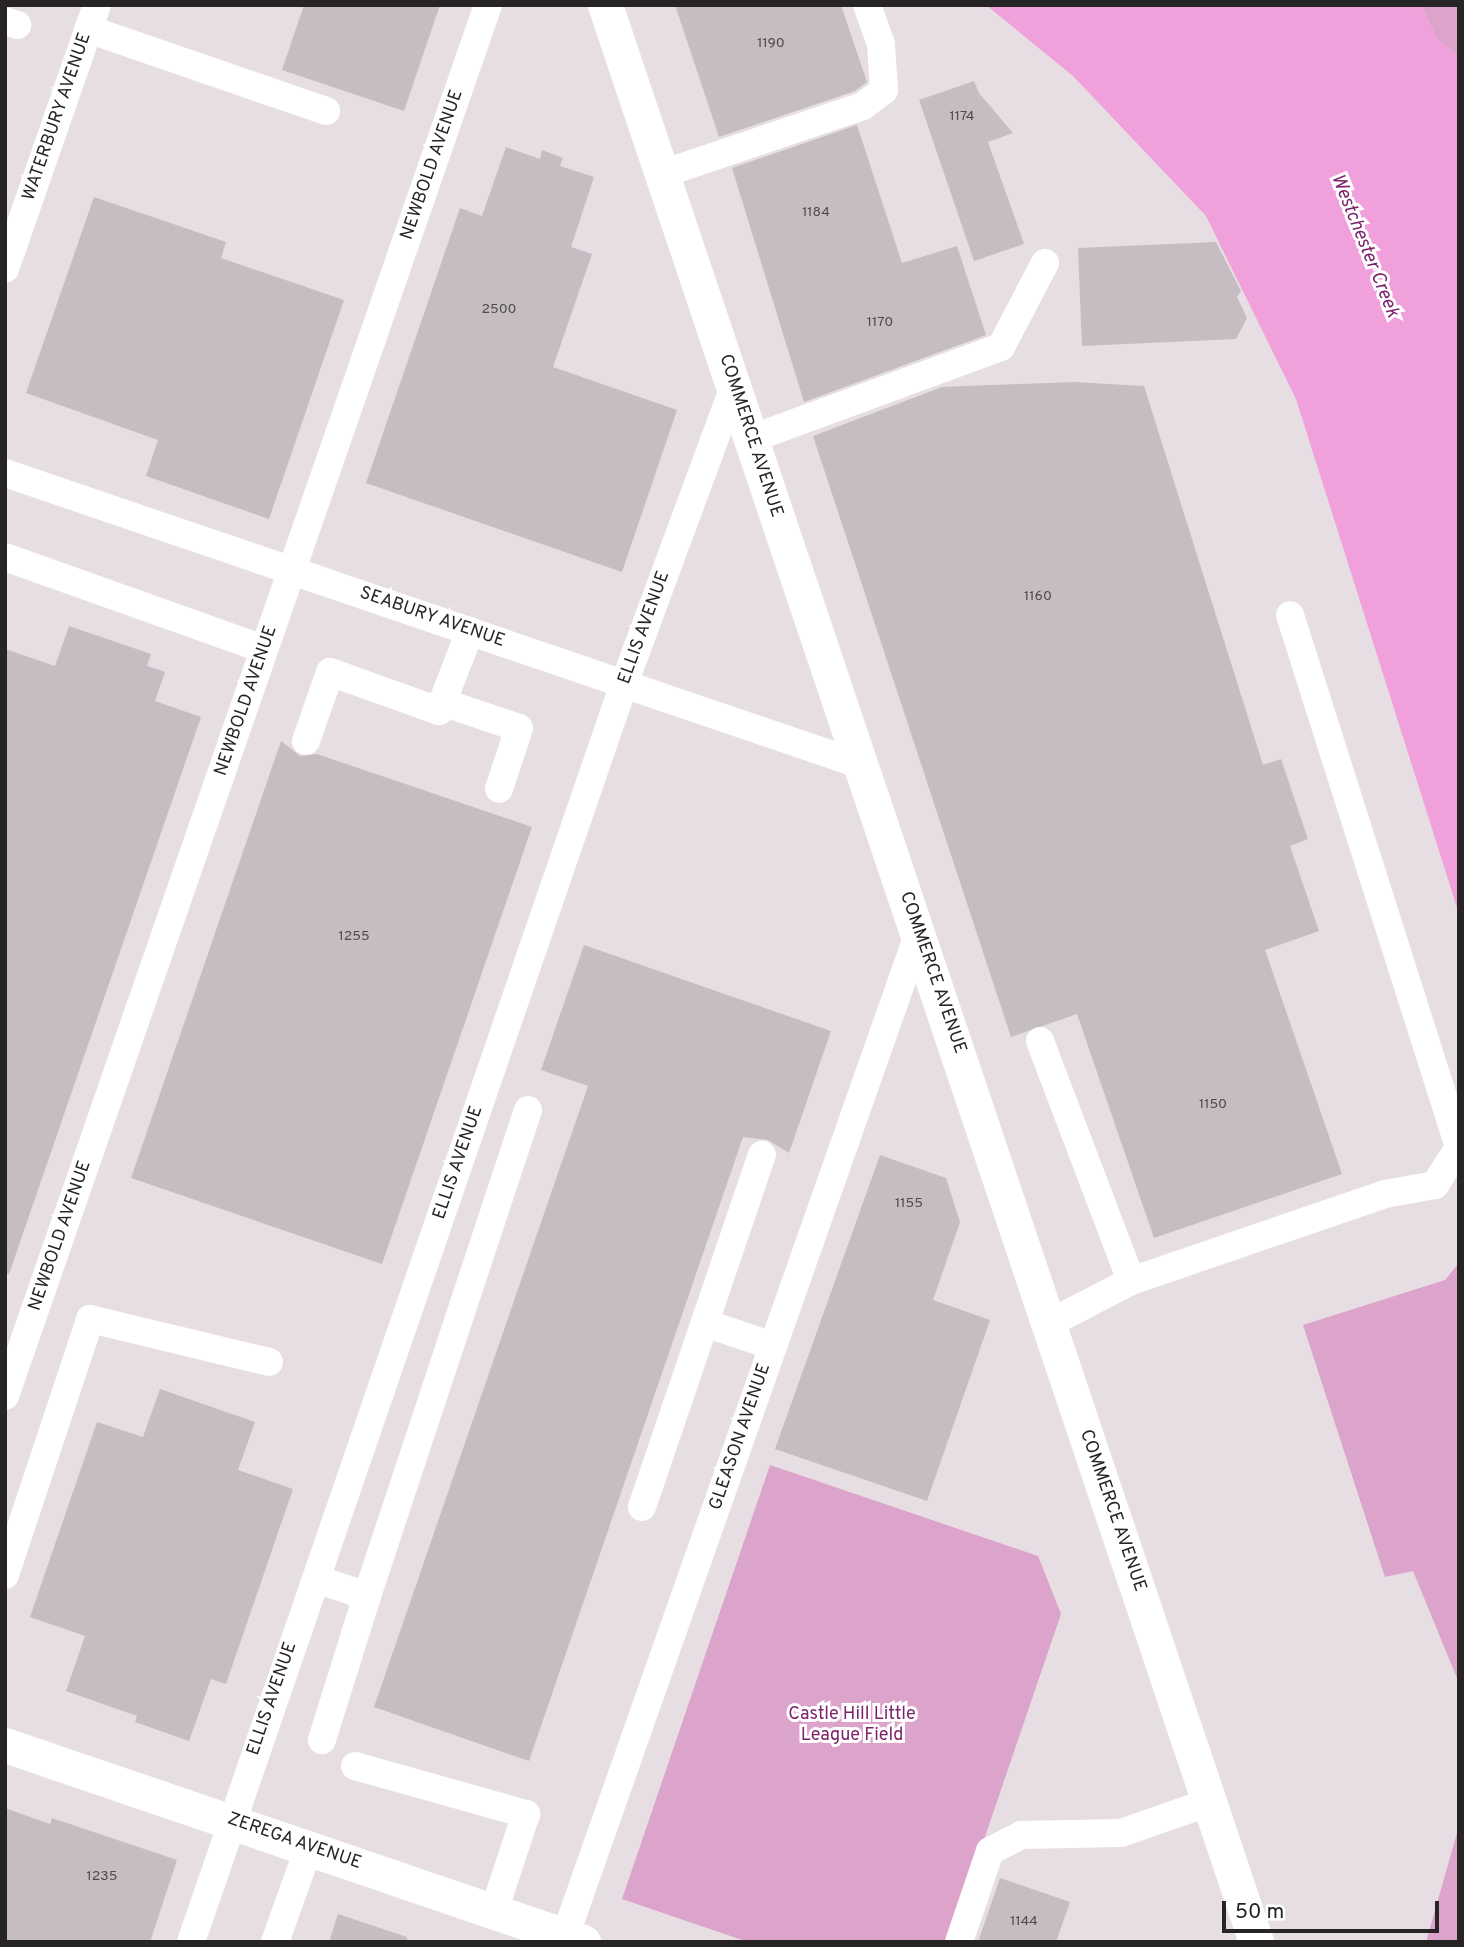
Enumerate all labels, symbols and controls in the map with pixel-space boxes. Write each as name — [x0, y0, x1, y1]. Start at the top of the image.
street label: WATERBURY AVENUE — [19, 30, 97, 204]
house number: 1190 — [757, 36, 785, 52]
street label: NEWBOLD AVENUE — [397, 87, 469, 243]
house number: 1174 — [950, 109, 974, 125]
water label: Westchester Creek — [1325, 171, 1403, 321]
house number: 1184 — [802, 205, 830, 221]
house number: 2500 — [481, 302, 517, 318]
house number: 1170 — [867, 315, 893, 331]
street label: COMMERCE AVENUE — [713, 351, 787, 521]
street label: ELLIS AVENUE — [614, 568, 676, 688]
street label: SEABURY AVENUE — [356, 583, 508, 653]
house number: 1160 — [1024, 589, 1052, 605]
street label: NEWBOLD AVENUE — [211, 623, 283, 779]
street label: COMMERCE AVENUE — [894, 889, 970, 1057]
house number: 1255 — [338, 929, 370, 945]
house number: 1150 — [1199, 1097, 1227, 1113]
street label: ELLIS AVENUE — [429, 1103, 489, 1223]
street label: NEWBOLD AVENUE — [25, 1158, 97, 1314]
house number: 1155 — [895, 1196, 923, 1212]
street label: GLEASON AVENUE — [706, 1360, 776, 1514]
street label: COMMERCE AVENUE — [1074, 1427, 1150, 1595]
street label: ELLIS AVENUE — [243, 1639, 303, 1759]
park label: Castle Hill Little League Field — [788, 1705, 916, 1748]
street label: ZEREGA AVENUE — [224, 1809, 364, 1875]
house number: 1235 — [87, 1869, 117, 1885]
scale bar — [1226, 1888, 1443, 1932]
text: 50 m — [1235, 1899, 1284, 1926]
house number: 1144 — [1010, 1914, 1038, 1930]

